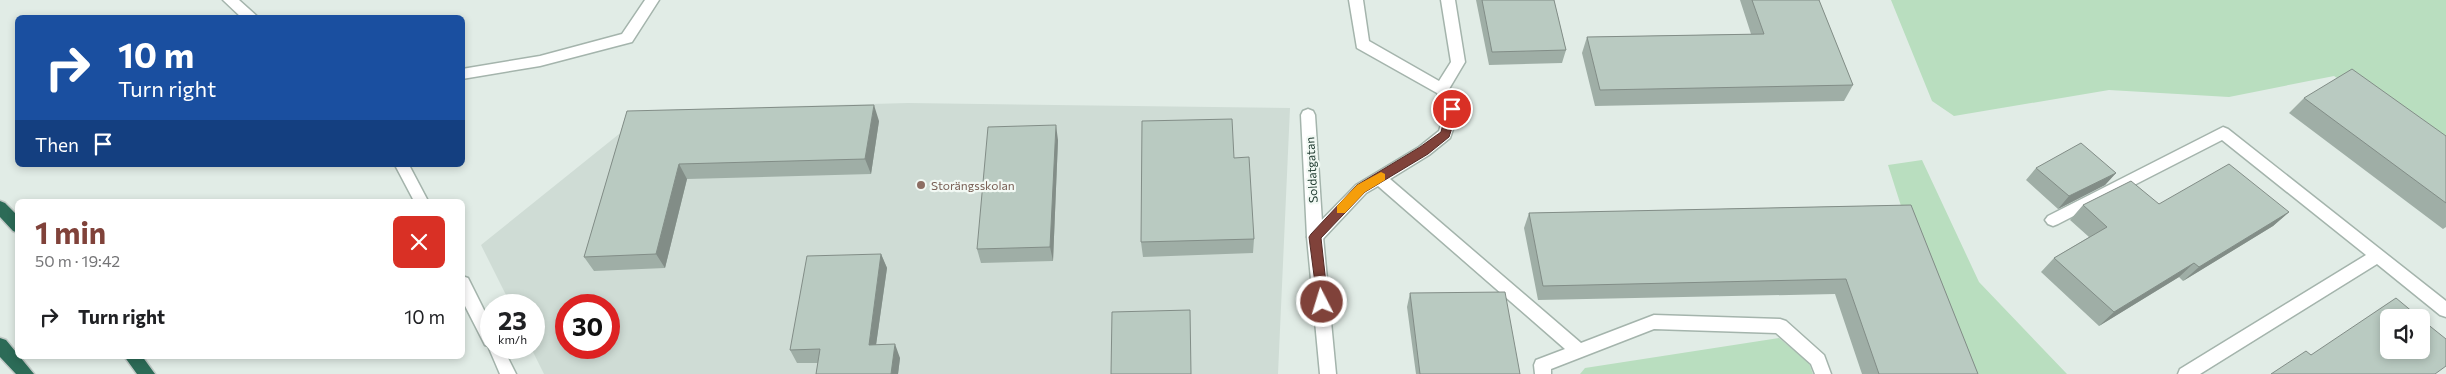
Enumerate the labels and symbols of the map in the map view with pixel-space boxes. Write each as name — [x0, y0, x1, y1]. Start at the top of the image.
pin — [1431, 88, 1473, 130]
street label: Soldatgatan — [1302, 137, 1320, 203]
place label: Storängsskolan — [931, 178, 1015, 192]
marker: Storängsskolan — [915, 179, 927, 191]
position arrow — [1295, 275, 1347, 327]
speed limit sign: 30 — [555, 294, 620, 359]

